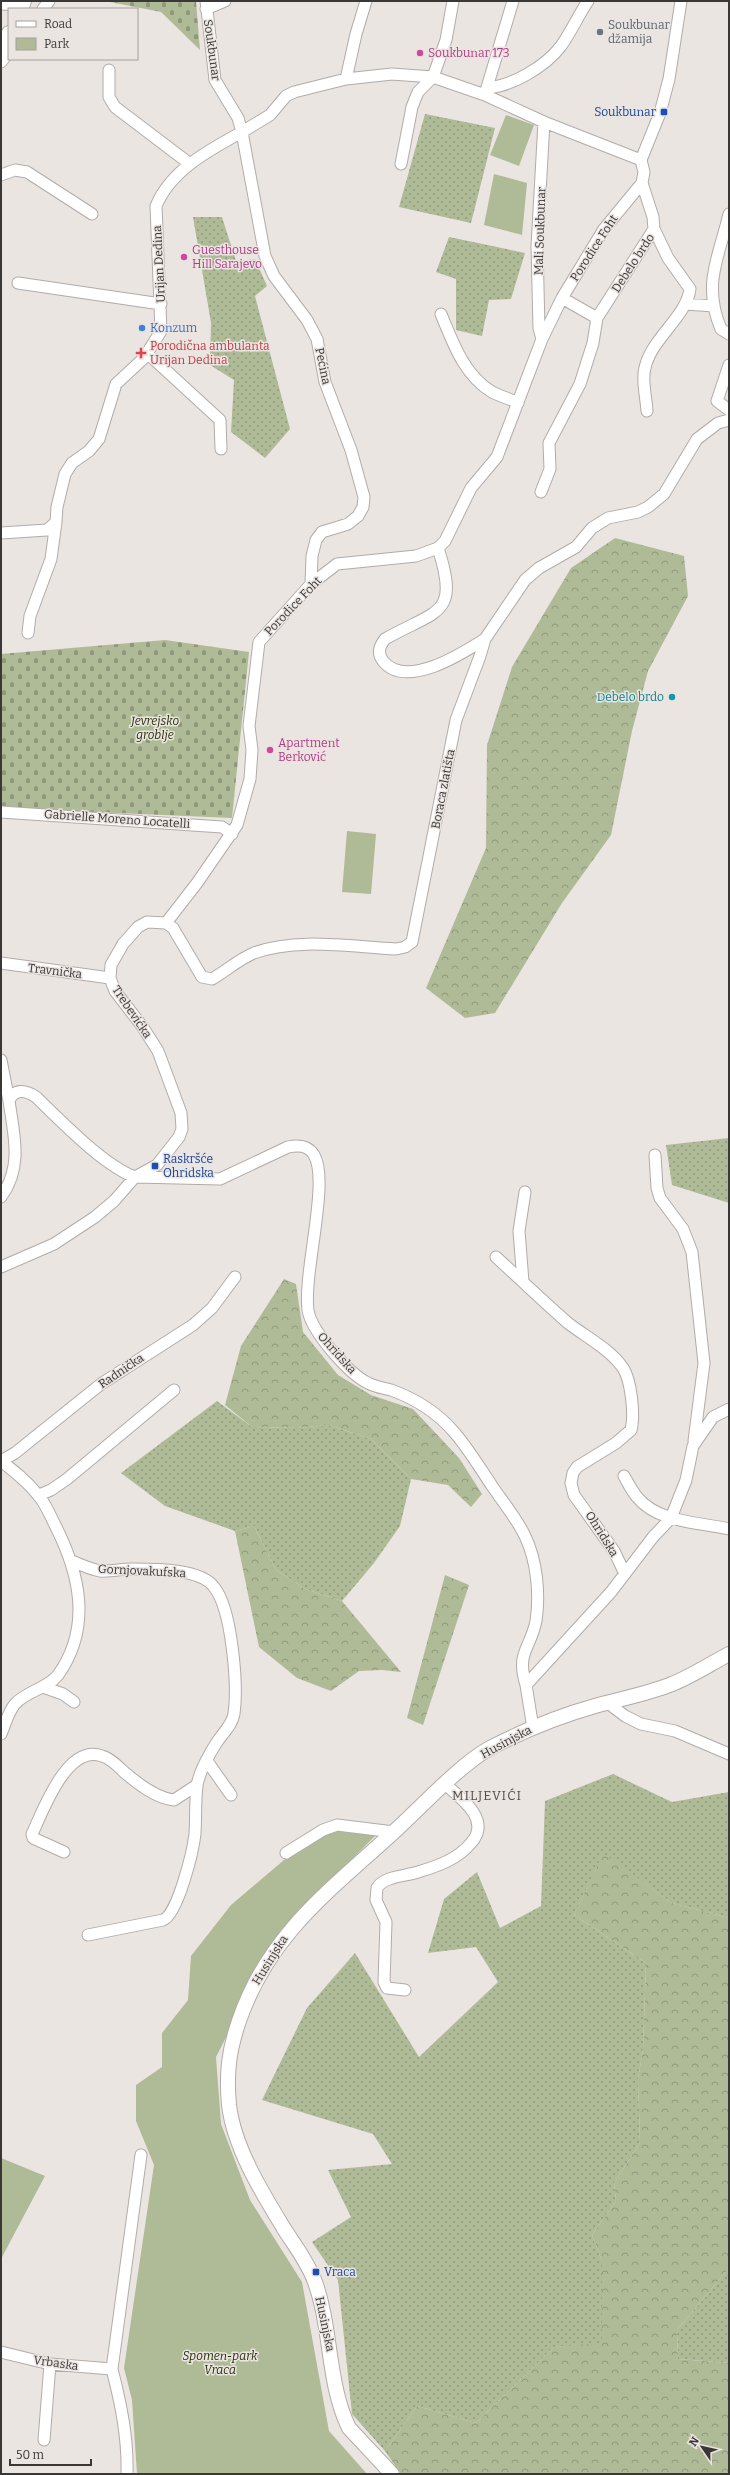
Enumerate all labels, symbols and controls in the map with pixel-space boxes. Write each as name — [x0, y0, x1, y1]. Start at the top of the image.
legend — [8, 8, 138, 60]
text: Road — [44, 17, 72, 31]
street label: Soukbunar — [201, 18, 223, 82]
place label: Soukbunar džamija — [608, 18, 671, 46]
marker: Soukbunar džamija — [595, 27, 605, 37]
text: Park — [44, 37, 70, 51]
place label: Soukbunar 173 — [428, 46, 510, 60]
marker: Soukbunar 173 — [415, 48, 425, 58]
place label: Soukbunar — [594, 105, 657, 119]
marker: Soukbunar — [659, 107, 669, 117]
street label: Mali Soukbunar — [531, 186, 549, 275]
street label: Porodice Foht — [567, 212, 621, 284]
street label: Urijan Dedina — [150, 224, 168, 303]
street label: Debelo brdo — [609, 231, 657, 295]
place label: Guesthouse Hill Sarajevo — [192, 243, 262, 271]
marker: Guesthouse Hill Sarajevo — [179, 252, 189, 262]
place label: Konzum — [150, 321, 198, 335]
marker: Konzum — [137, 323, 147, 333]
place label: Porodična ambulanta Urijan Dedina — [150, 339, 270, 367]
street label: Pećina — [312, 346, 334, 386]
marker: Porodična ambulanta Urijan Dedina — [135, 347, 147, 359]
street label: Porodice Foht — [261, 573, 325, 638]
place label: Debelo brdo — [597, 690, 664, 704]
marker: Debelo brdo — [667, 692, 677, 702]
park label: Jevrejsko groblje — [130, 714, 179, 742]
place label: Apartment Berković — [278, 736, 340, 764]
marker: Apartment Berković — [265, 745, 275, 755]
street label: Boraca zlatišta — [428, 747, 458, 830]
street label: Gabrielle Moreno Locatelli — [44, 807, 191, 831]
street label: Travnička — [27, 961, 83, 981]
street label: Trebevićka — [109, 983, 155, 1041]
place label: Raskršće Ohridska — [163, 1152, 214, 1180]
marker: Raskršće Ohridska — [150, 1161, 160, 1171]
street label: Ohridska — [315, 1329, 360, 1377]
street label: Radnička — [96, 1351, 147, 1391]
street label: Ohridska — [583, 1509, 622, 1560]
street label: Gornjovakufska — [98, 1562, 187, 1580]
street label: Husinjska — [478, 1722, 534, 1761]
district label: MILJEVIĆI — [452, 1788, 522, 1803]
street label: Husinjska — [249, 1932, 291, 1987]
place label: Vraca — [324, 2265, 356, 2279]
marker: Vraca — [311, 2267, 321, 2277]
street label: Husinjska — [312, 2295, 338, 2353]
park label: Spomen-park Vraca — [183, 2349, 258, 2377]
street label: Vrbaska — [33, 2353, 80, 2373]
north arrow — [682, 2427, 722, 2467]
text: N — [686, 2434, 702, 2449]
scale bar — [10, 2441, 91, 2467]
text: 50 m — [16, 2448, 45, 2462]

